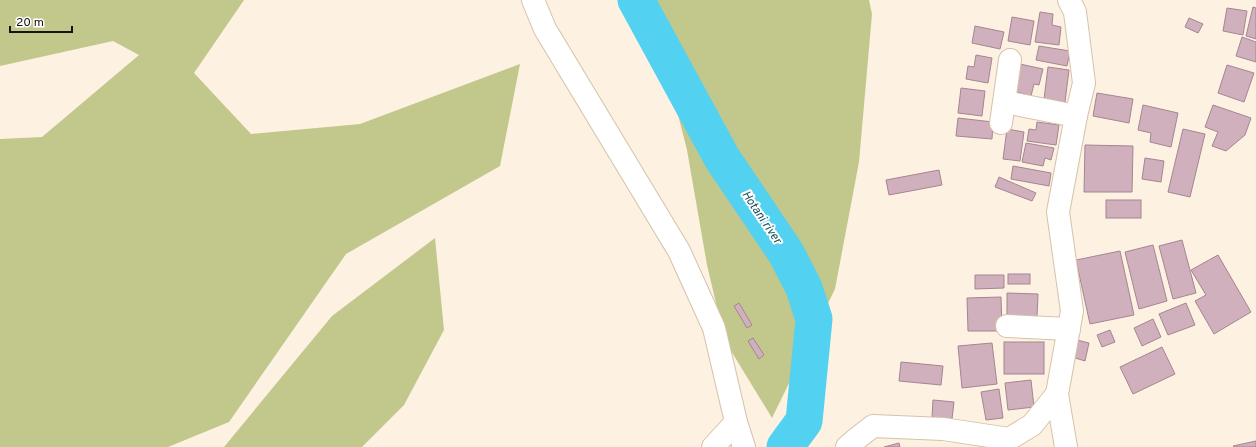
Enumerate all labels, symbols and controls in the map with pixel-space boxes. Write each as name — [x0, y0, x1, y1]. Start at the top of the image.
scale bar — [10, 8, 72, 34]
text: 20 m — [16, 15, 44, 31]
water label: Hotani river — [737, 188, 786, 248]

